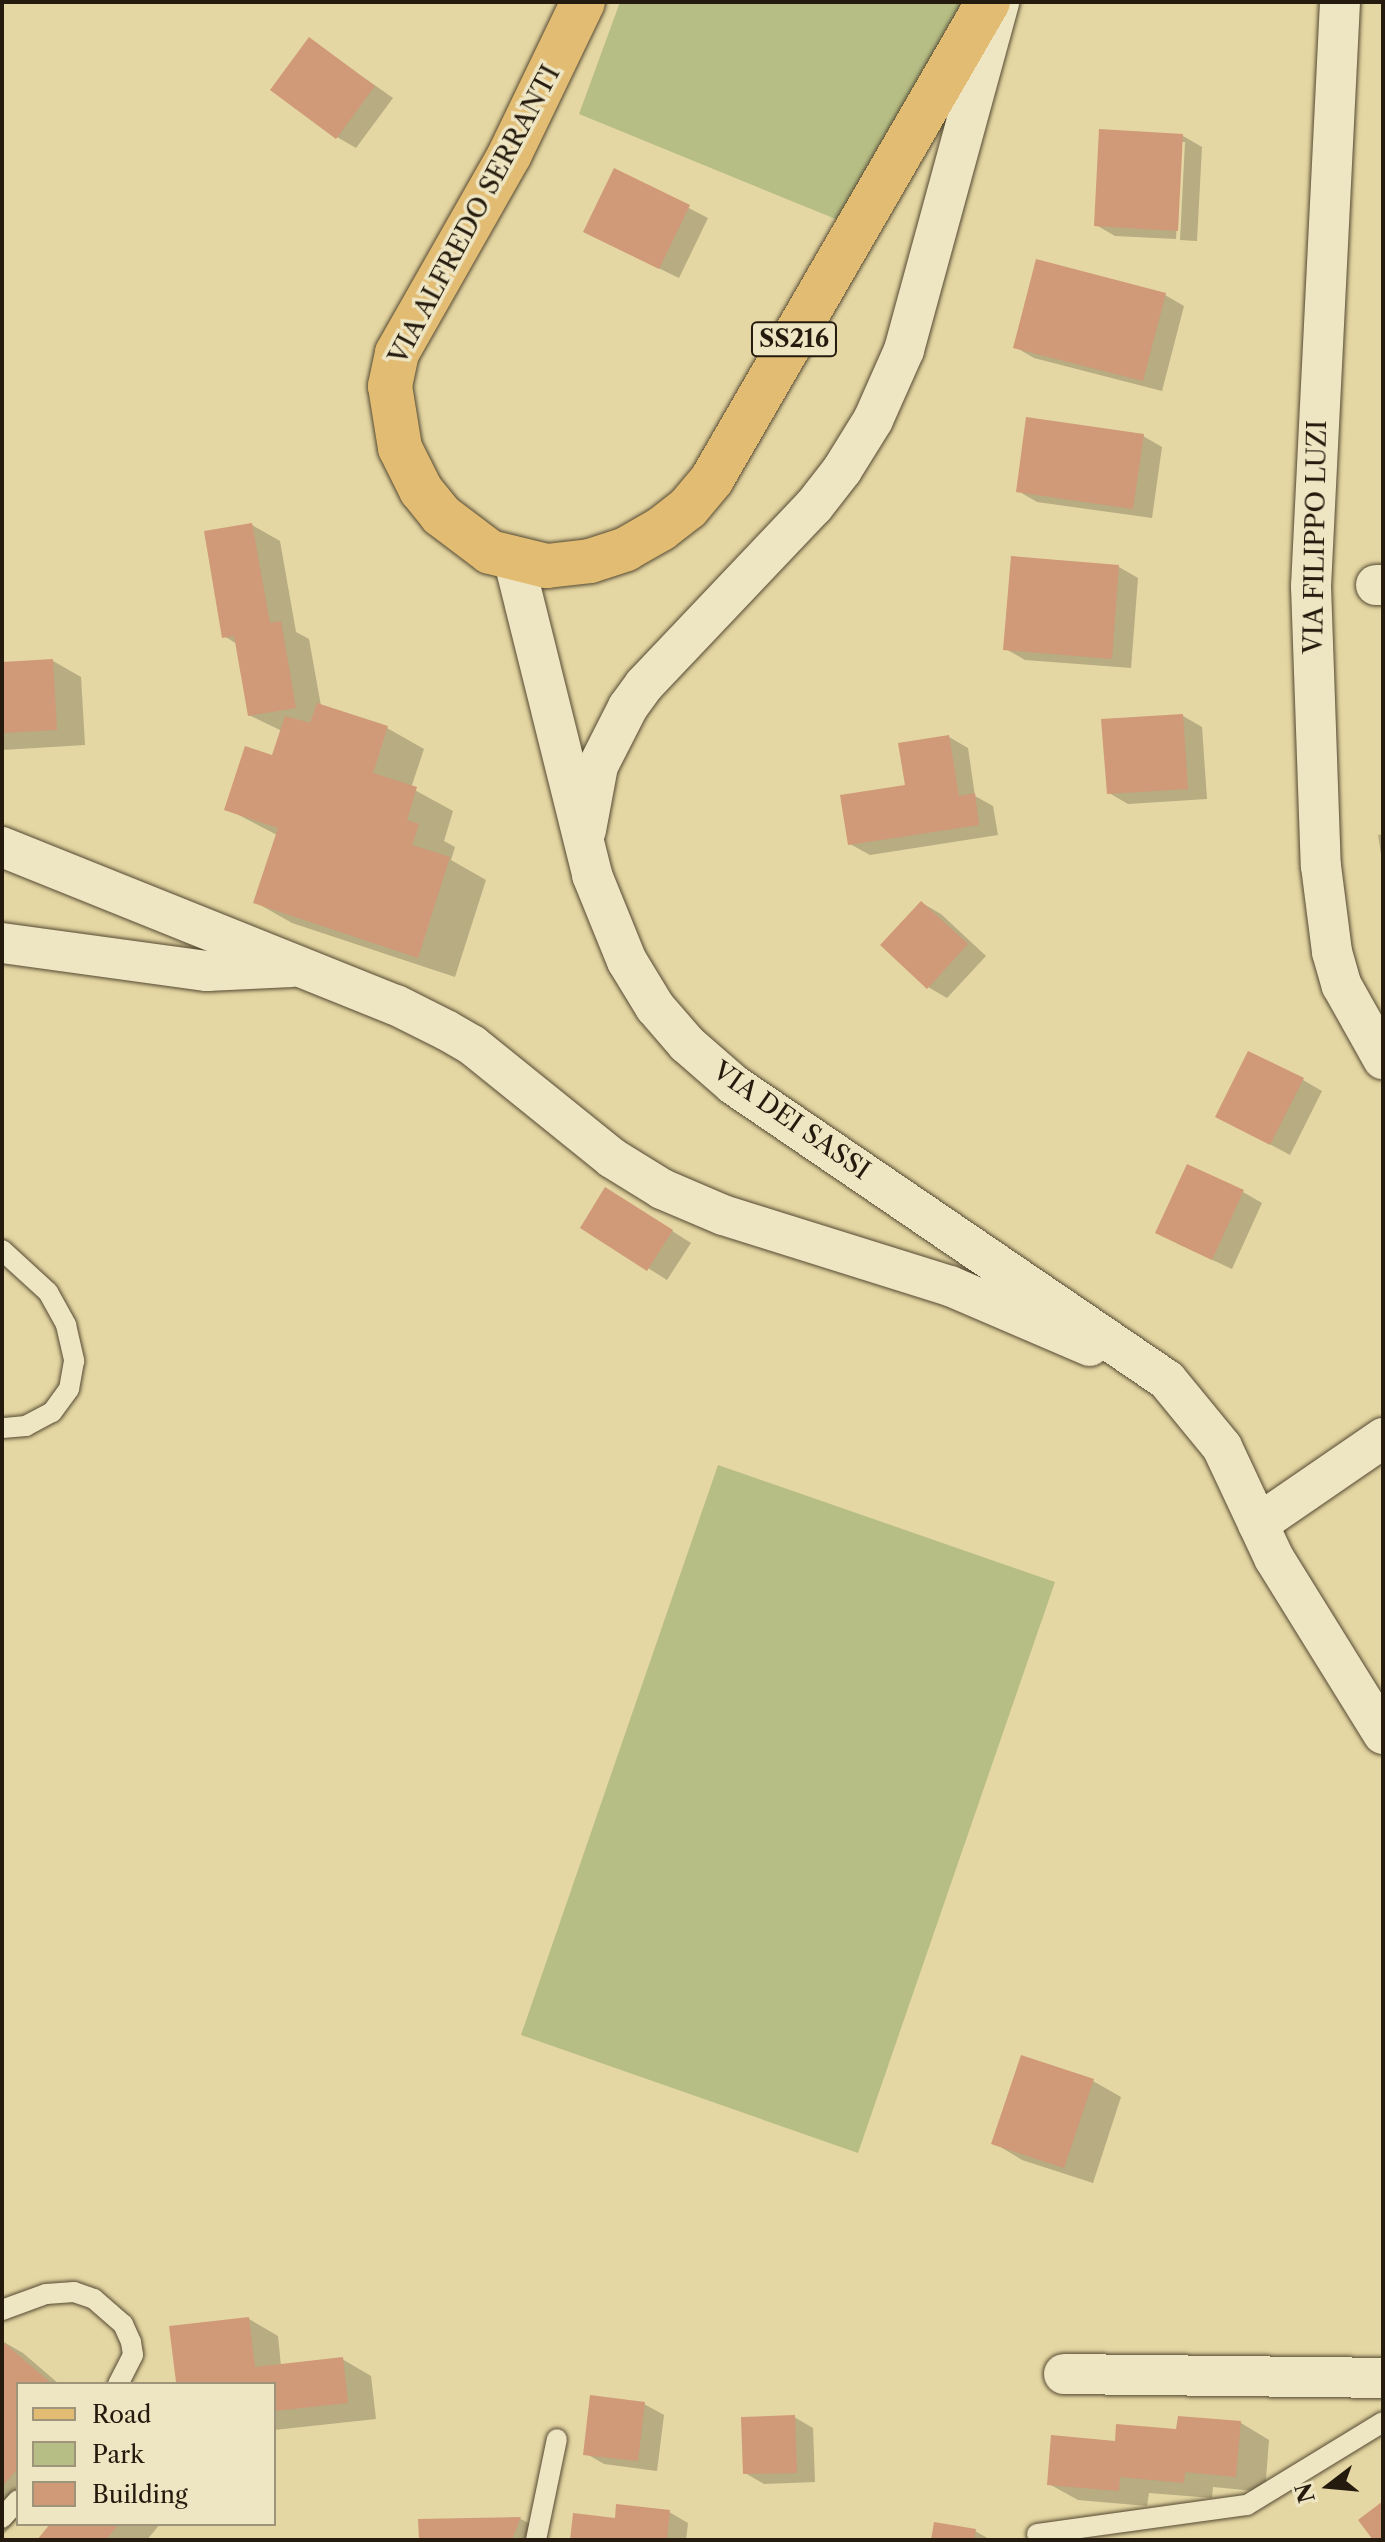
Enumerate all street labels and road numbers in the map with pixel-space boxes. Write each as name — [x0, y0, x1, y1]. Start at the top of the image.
street label: VIA ALFREDO SERRANTI — [382, 59, 568, 371]
road number: SS216 — [750, 319, 838, 359]
street label: VIA FILIPPO LUZI — [1298, 419, 1334, 655]
street label: VIA DEI SASSI — [706, 1055, 876, 1187]

